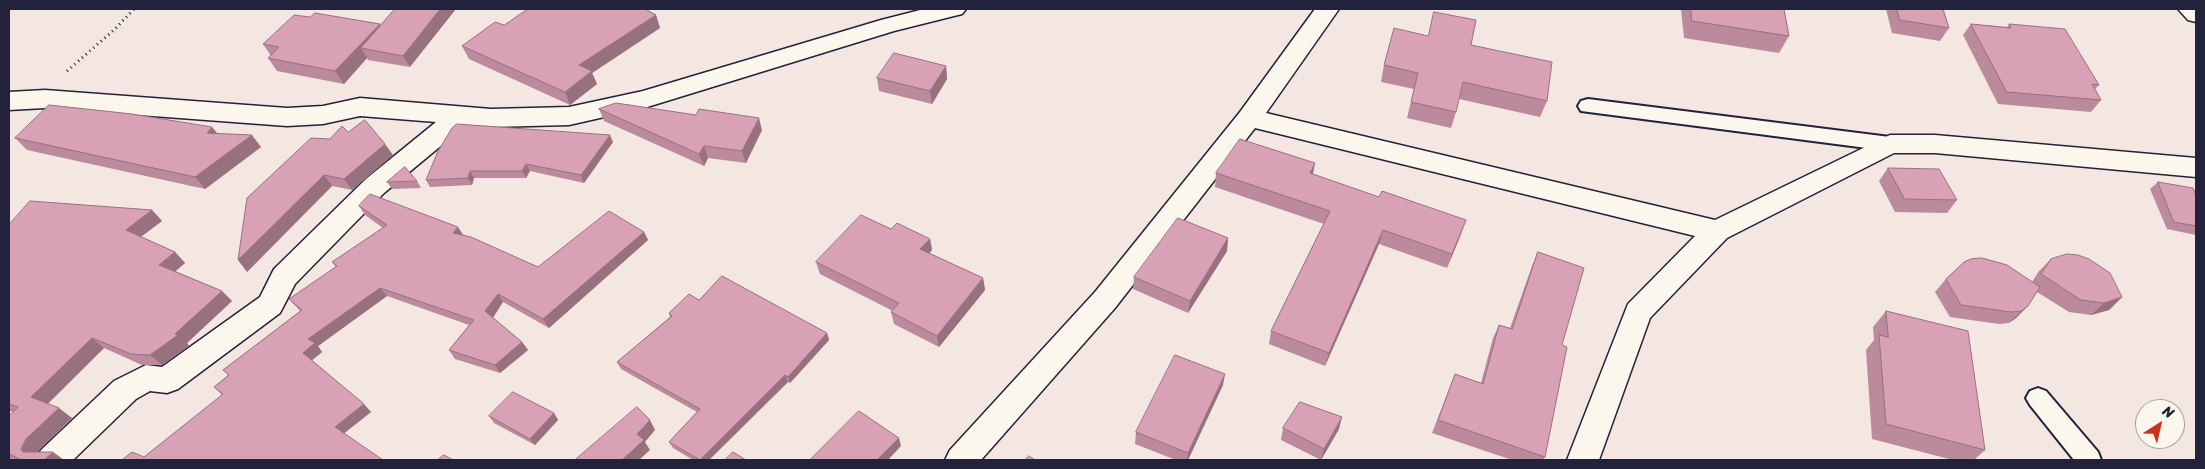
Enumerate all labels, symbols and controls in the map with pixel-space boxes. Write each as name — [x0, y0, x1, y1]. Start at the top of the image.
north arrow — [2135, 399, 2185, 449]
text: N — [2157, 399, 2179, 425]

